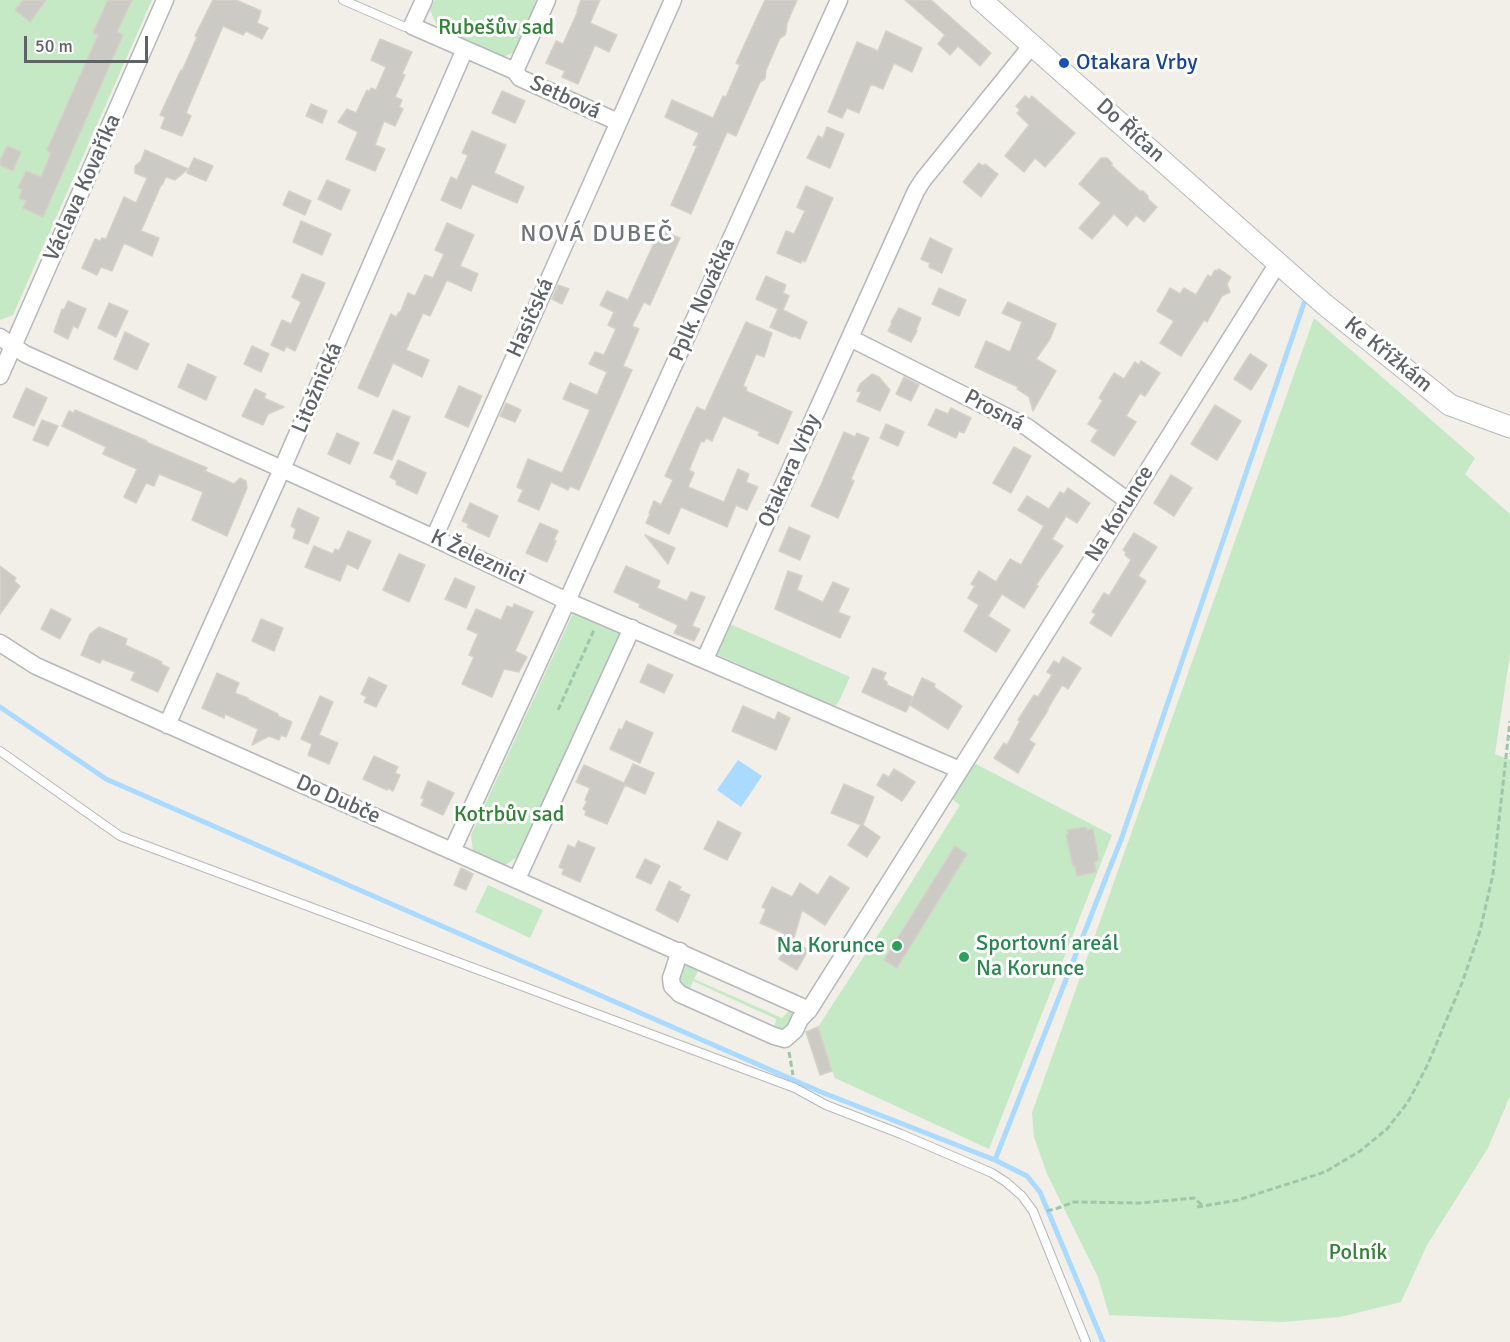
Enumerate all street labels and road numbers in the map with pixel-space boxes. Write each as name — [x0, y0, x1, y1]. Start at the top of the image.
street label: Setbová — [525, 70, 605, 126]
street label: Do Říčan — [1090, 93, 1170, 169]
street label: Václava Kovaříka — [39, 110, 127, 266]
street label: Pplk. Nováčka — [664, 234, 742, 366]
street label: Hasičská — [502, 274, 560, 362]
street label: Ke Křížkám — [1339, 311, 1437, 399]
street label: Litožnická — [287, 339, 349, 437]
street label: Prosná — [960, 384, 1028, 438]
street label: Otakara Vrby — [753, 410, 827, 532]
street label: Na Korunce — [1080, 461, 1160, 567]
street label: K Železnici — [426, 524, 530, 592]
street label: Do Dubče — [292, 770, 384, 830]

